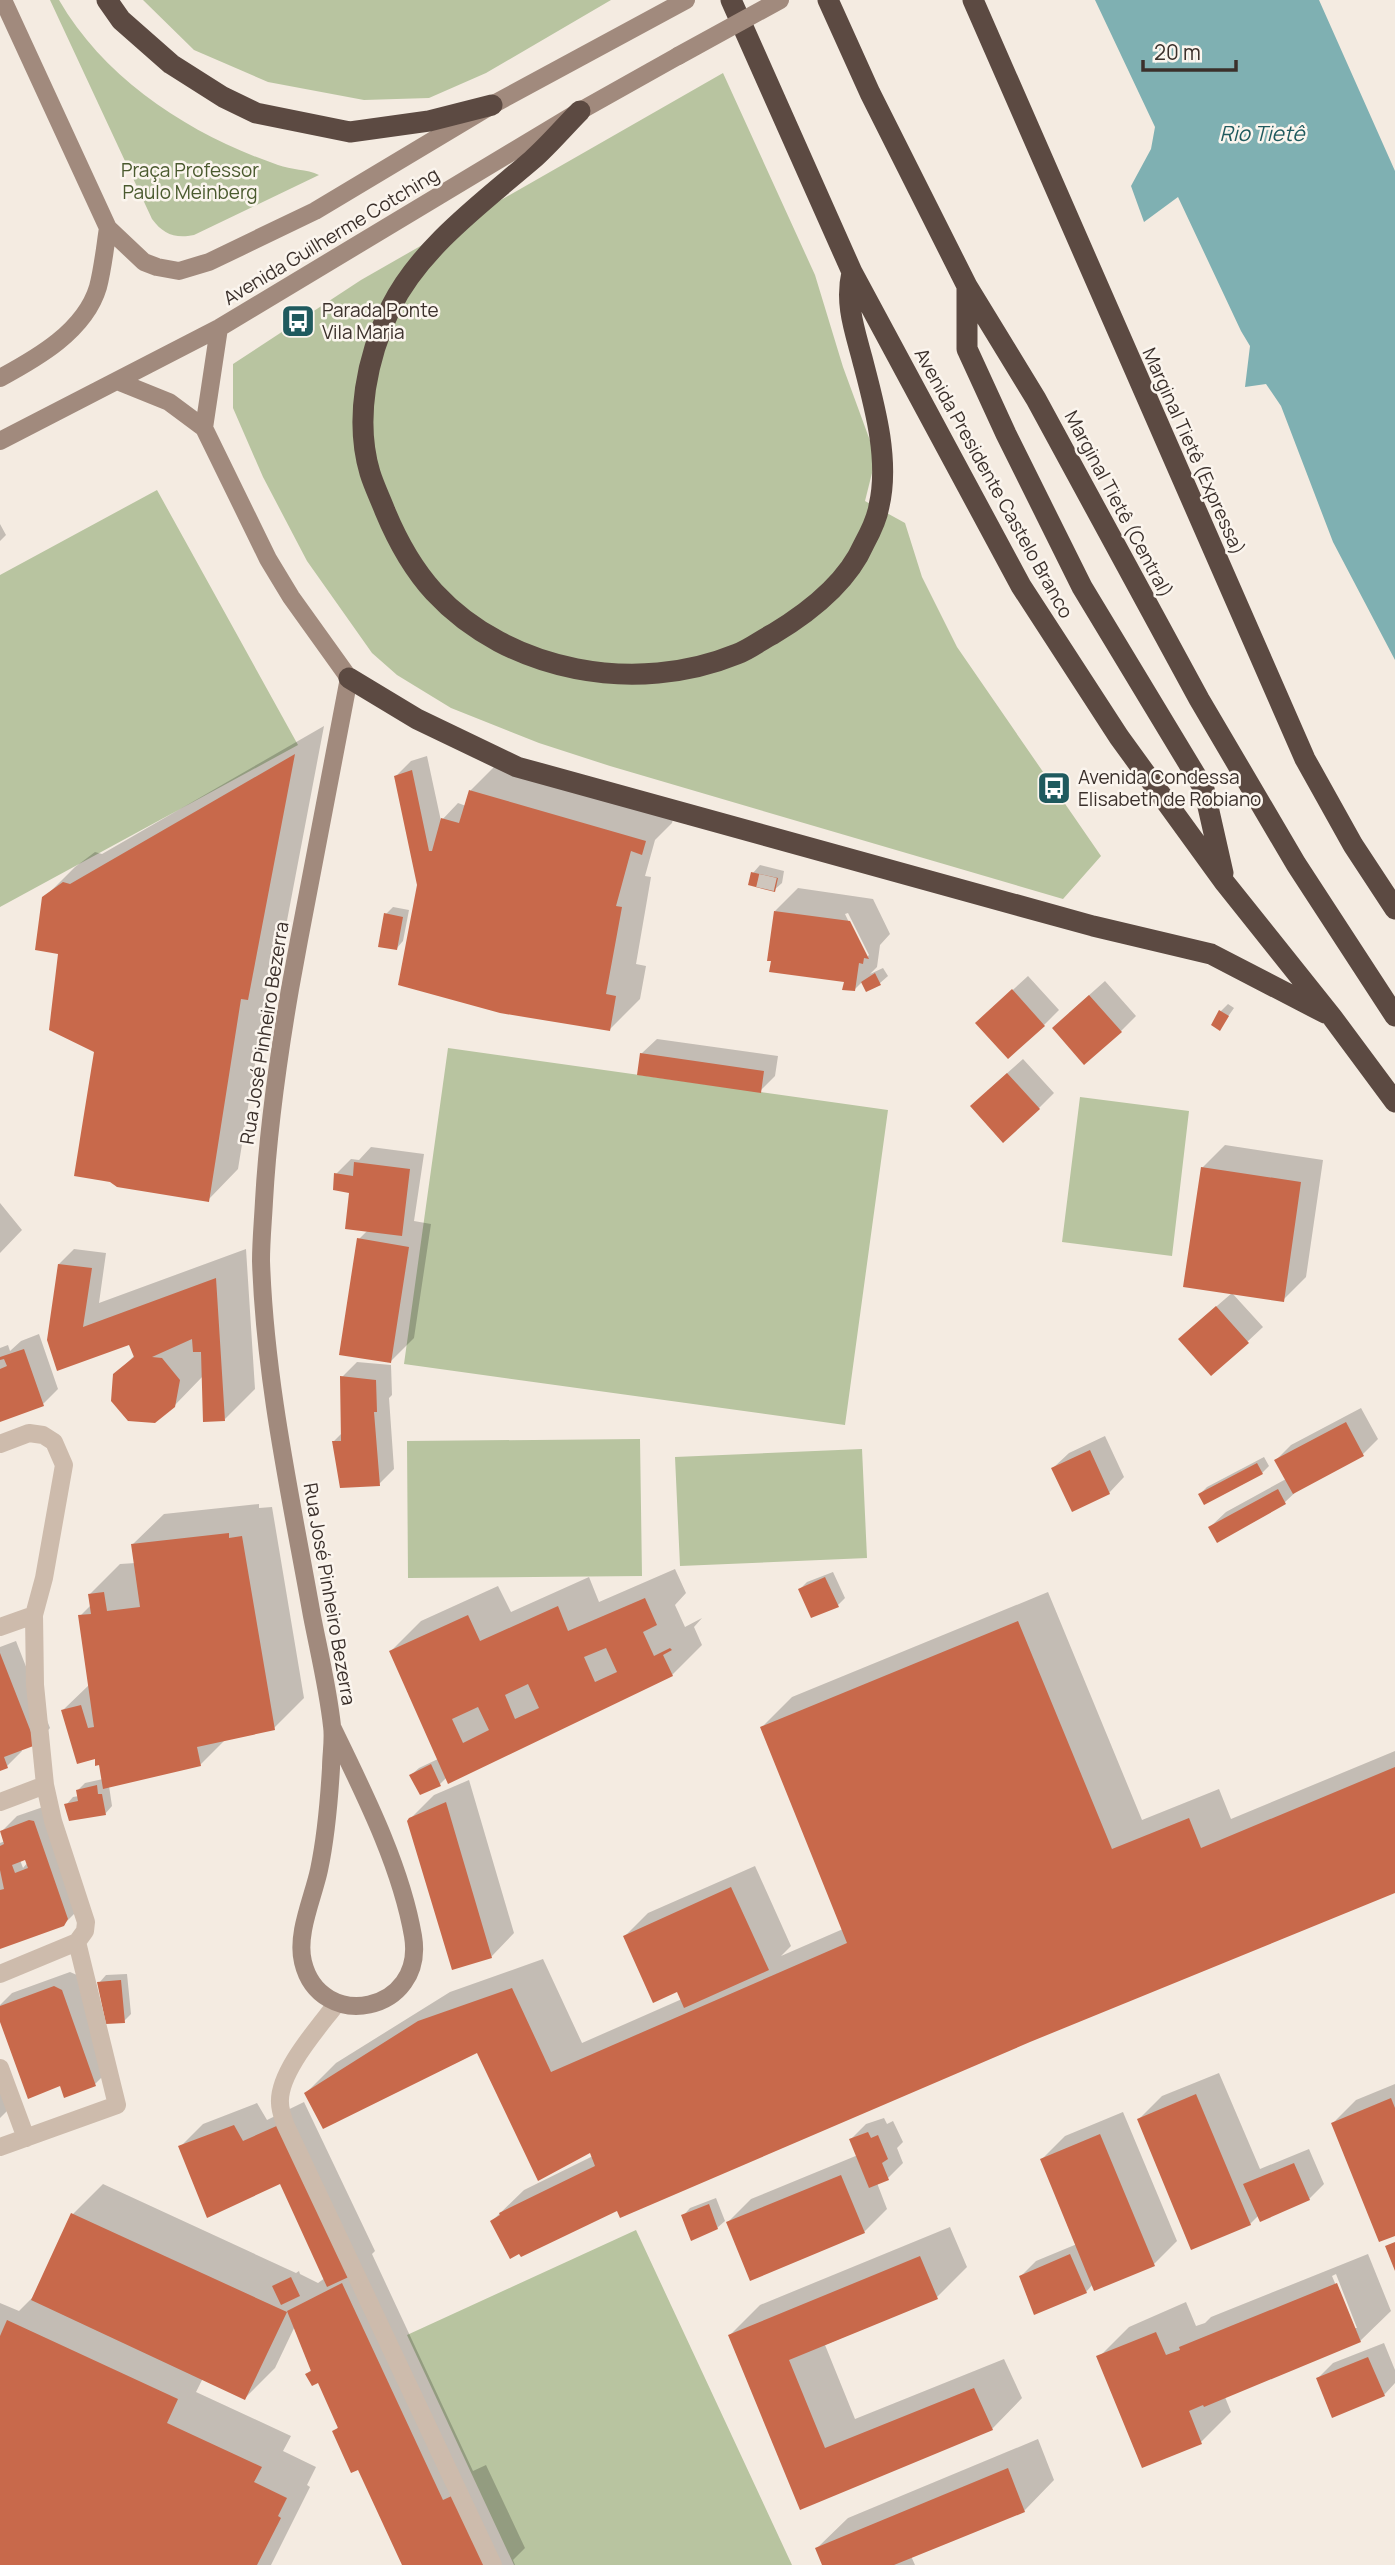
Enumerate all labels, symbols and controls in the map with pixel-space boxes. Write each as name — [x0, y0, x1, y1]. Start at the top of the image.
scale bar — [1143, 28, 1236, 72]
text: 20 m — [1154, 38, 1201, 66]
water label: Rio Tietê — [1219, 119, 1306, 147]
park label: Praça Professor Paulo Meinberg — [121, 157, 259, 205]
street label: Avenida Guilherme Cotching — [218, 161, 444, 311]
place label: Parada Ponte Vila Maria — [322, 297, 439, 345]
bus stop icon: Parada Ponte Vila Maria — [279, 302, 317, 340]
street label: Avenida Presidente Castelo Branco — [909, 343, 1079, 623]
street label: Marginal Tietê (Expressa) — [1137, 343, 1251, 559]
street label: Marginal Tietê (Central) — [1059, 406, 1179, 602]
place label: Avenida Condessa Elisabeth de Robiano — [1078, 764, 1261, 812]
bus stop icon: Avenida Condessa Elisabeth de Robiano — [1035, 769, 1073, 807]
street label: Rua José Pinheiro Bezerra — [234, 920, 294, 1146]
street label: Rua José Pinheiro Bezerra — [298, 1481, 362, 1707]

